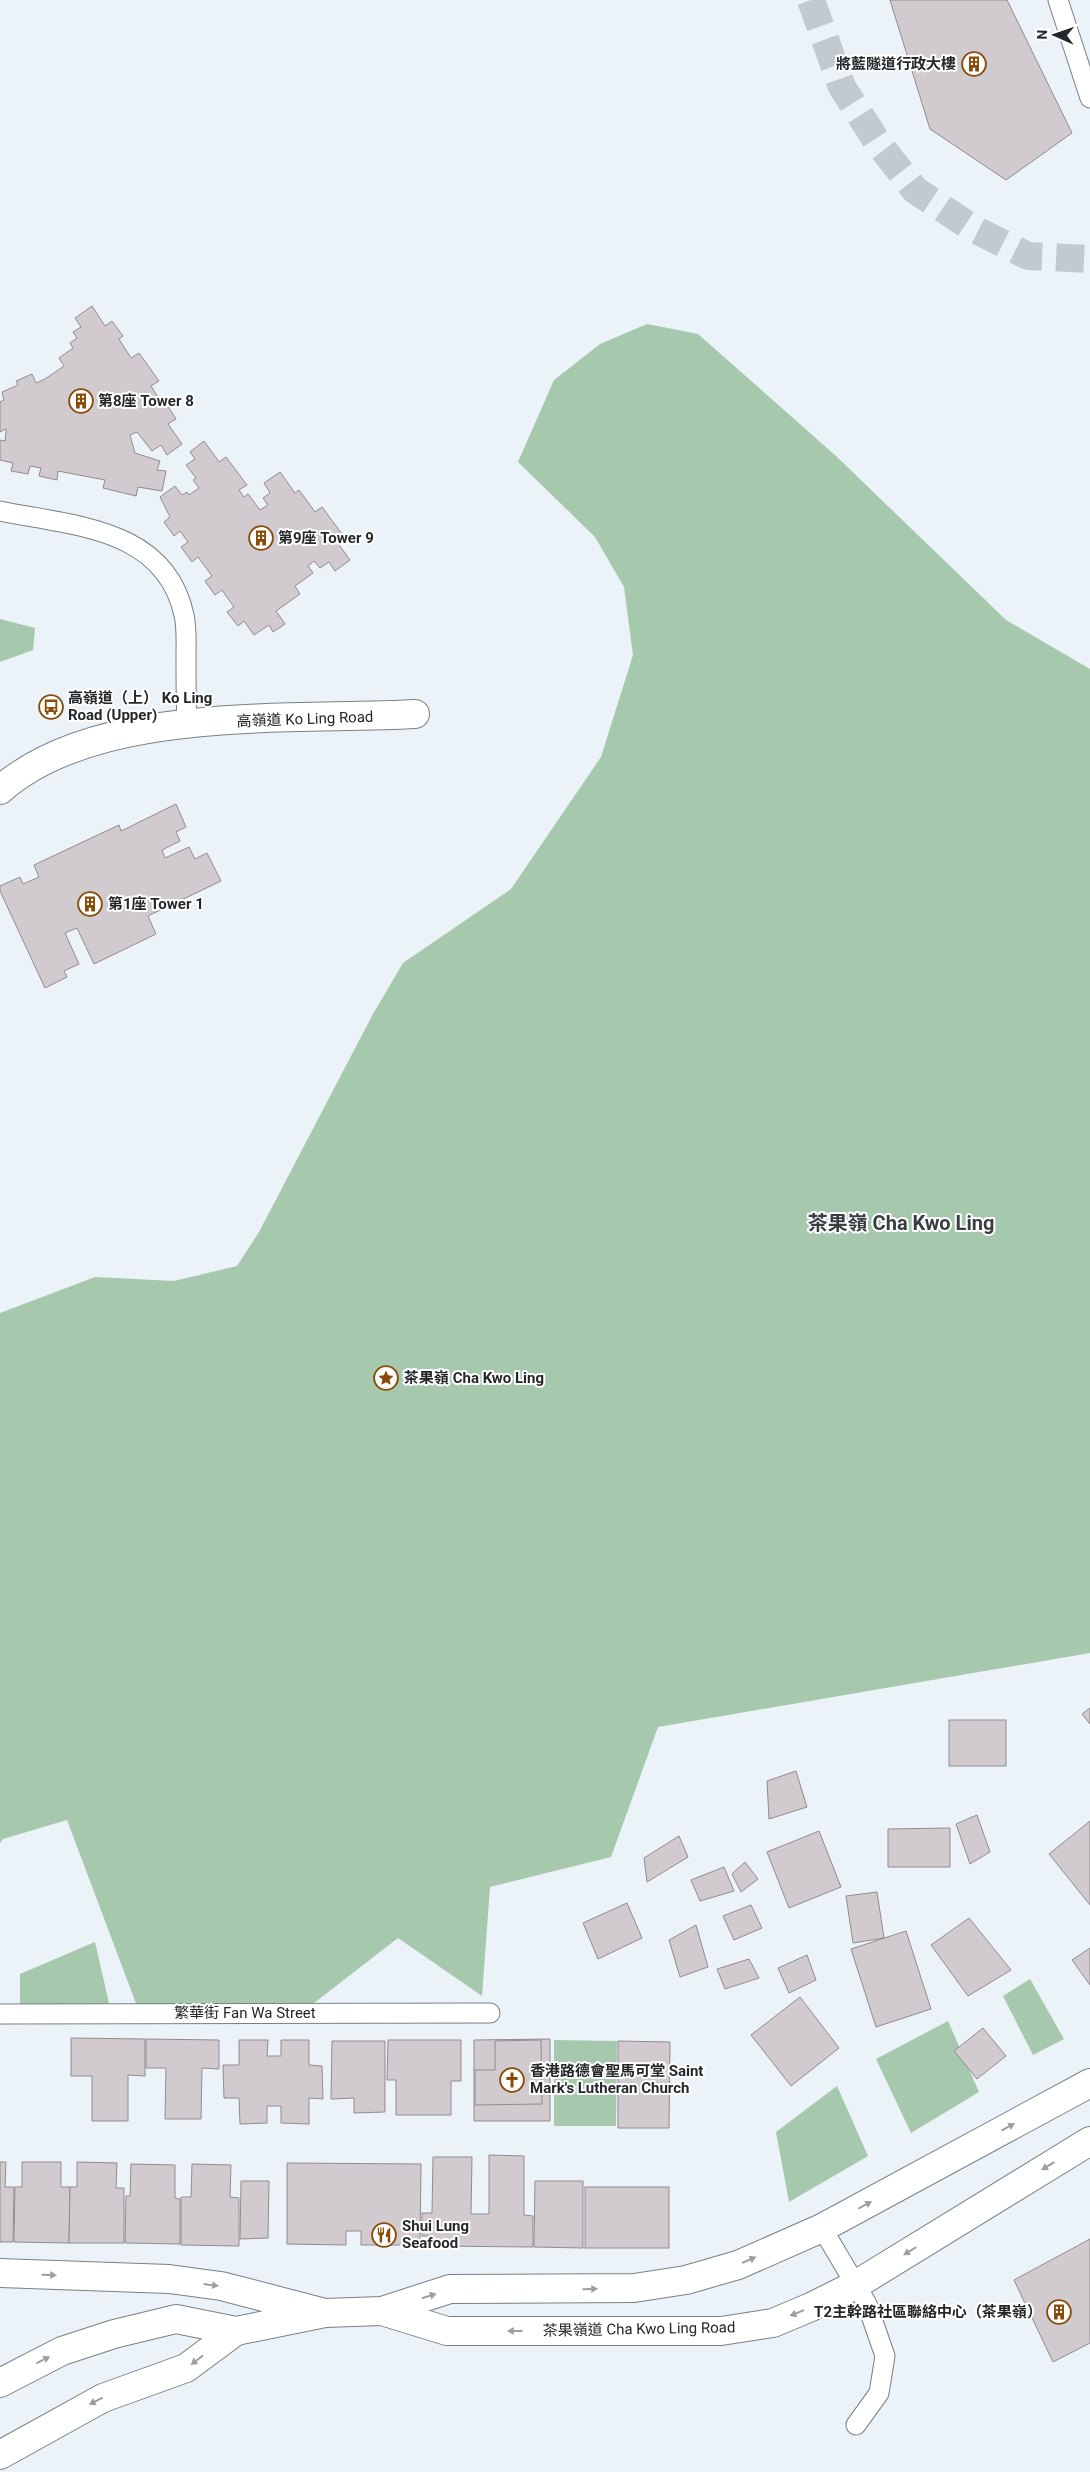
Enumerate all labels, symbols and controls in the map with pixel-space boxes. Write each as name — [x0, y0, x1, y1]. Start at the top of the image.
north arrow — [1030, 10, 1080, 60]
text: N — [1034, 29, 1050, 40]
building icon: 將藍隧道行政大樓 — [961, 51, 987, 77]
place label: 將藍隧道行政大樓 — [836, 55, 956, 73]
building icon: 第8座 Tower 8 — [68, 388, 94, 414]
place label: 第8座 Tower 8 — [98, 392, 194, 410]
building icon: 第9座 Tower 9 — [248, 525, 274, 551]
place label: 第9座 Tower 9 — [278, 529, 374, 547]
place label: 高嶺道（上） Ko Ling Road (Upper) — [68, 689, 212, 724]
bus stop icon: 高嶺道（上） Ko Ling Road (Upper) — [38, 694, 64, 720]
street label: 高嶺道 Ko Ling Road — [236, 708, 374, 730]
building icon: 第1座 Tower 1 — [77, 891, 103, 917]
place label: 第1座 Tower 1 — [108, 895, 204, 913]
district label: 茶果嶺 Cha Kwo Ling — [808, 1211, 994, 1235]
place icon: 茶果嶺 Cha Kwo Ling — [373, 1365, 399, 1391]
place label: 茶果嶺 Cha Kwo Ling — [404, 1369, 544, 1387]
street label: 繁華街 Fan Wa Street — [174, 2004, 316, 2022]
place label: 香港路德會聖馬可堂 Saint Mark's Lutheran Church — [530, 2062, 703, 2097]
church icon: 香港路德會聖馬可堂 Saint Mark's Lutheran Church — [499, 2067, 525, 2093]
one-way arrow — [1001, 2123, 1015, 2132]
one-way arrow — [1042, 2162, 1055, 2171]
one-way arrow — [858, 2201, 872, 2209]
place label: Shui Lung Seafood — [402, 2217, 469, 2252]
restaurant icon: Shui Lung Seafood — [371, 2222, 397, 2248]
one-way arrow — [903, 2247, 916, 2256]
one-way arrow — [742, 2255, 756, 2263]
one-way arrow — [41, 2271, 57, 2279]
one-way arrow — [203, 2281, 219, 2289]
one-way arrow — [582, 2285, 598, 2293]
one-way arrow — [421, 2292, 436, 2299]
building icon: T2主幹路社區聯絡中心（茶果嶺） — [1046, 2299, 1072, 2325]
place label: T2主幹路社區聯絡中心（茶果嶺） — [814, 2303, 1042, 2321]
one-way arrow — [789, 2309, 804, 2317]
street label: 茶果嶺道 Cha Kwo Ling Road — [543, 2318, 735, 2340]
one-way arrow — [506, 2327, 522, 2335]
one-way arrow — [190, 2355, 204, 2365]
one-way arrow — [36, 2356, 51, 2365]
one-way arrow — [89, 2397, 103, 2405]

